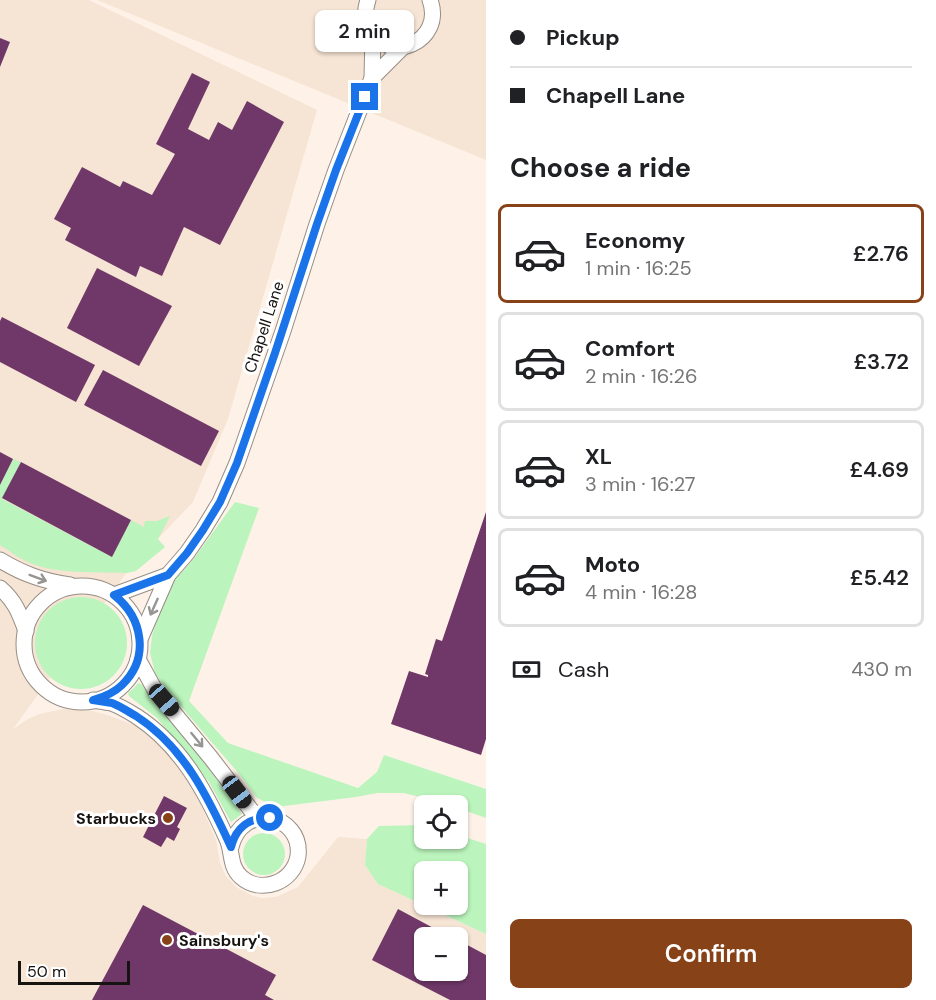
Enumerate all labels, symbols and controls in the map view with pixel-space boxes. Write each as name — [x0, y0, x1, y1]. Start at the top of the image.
callout: 2 min — [316, 10, 415, 52]
text: 2 min — [338, 18, 391, 44]
text: Pickup — [546, 23, 620, 52]
text: Chapell Lane — [546, 81, 685, 110]
route end — [351, 83, 378, 110]
text: Choose a ride — [510, 150, 691, 185]
text: Economy — [585, 226, 685, 255]
icon: car — [513, 227, 567, 281]
text: £2.76 — [853, 239, 909, 268]
text: 1 min · 16:25 — [585, 255, 692, 281]
street label: Chapell Lane — [239, 278, 289, 376]
text: Comfort — [585, 334, 675, 363]
icon: car — [513, 335, 567, 389]
text: £3.72 — [853, 347, 909, 376]
text: 2 min · 16:26 — [585, 363, 697, 389]
text: XL — [585, 442, 612, 471]
icon: car — [513, 443, 567, 497]
text: £4.69 — [849, 455, 909, 484]
text: 3 min · 16:27 — [585, 471, 696, 497]
text: Moto — [585, 550, 640, 579]
icon: car — [513, 551, 567, 605]
text: £5.42 — [850, 563, 909, 592]
one-way arrow — [28, 574, 47, 585]
text: 4 min · 16:28 — [585, 579, 697, 605]
one-way arrow — [148, 597, 159, 615]
icon: cash — [510, 653, 543, 686]
text: Cash — [558, 655, 609, 684]
text: 430 m — [851, 656, 912, 682]
car — [145, 681, 183, 719]
one-way arrow — [190, 731, 203, 747]
car — [219, 772, 255, 812]
map controls — [414, 795, 468, 981]
button: locate — [414, 795, 468, 849]
route start — [256, 804, 283, 831]
place label: Starbucks — [76, 808, 156, 829]
marker: Starbucks — [161, 811, 175, 825]
button: + — [414, 861, 468, 915]
button: Confirm — [510, 919, 912, 988]
button: − — [414, 927, 468, 981]
place label: Sainsbury's — [179, 930, 269, 951]
marker: Sainsbury's — [160, 933, 174, 947]
scale bar — [18, 958, 130, 986]
text: 50 m — [27, 961, 66, 982]

